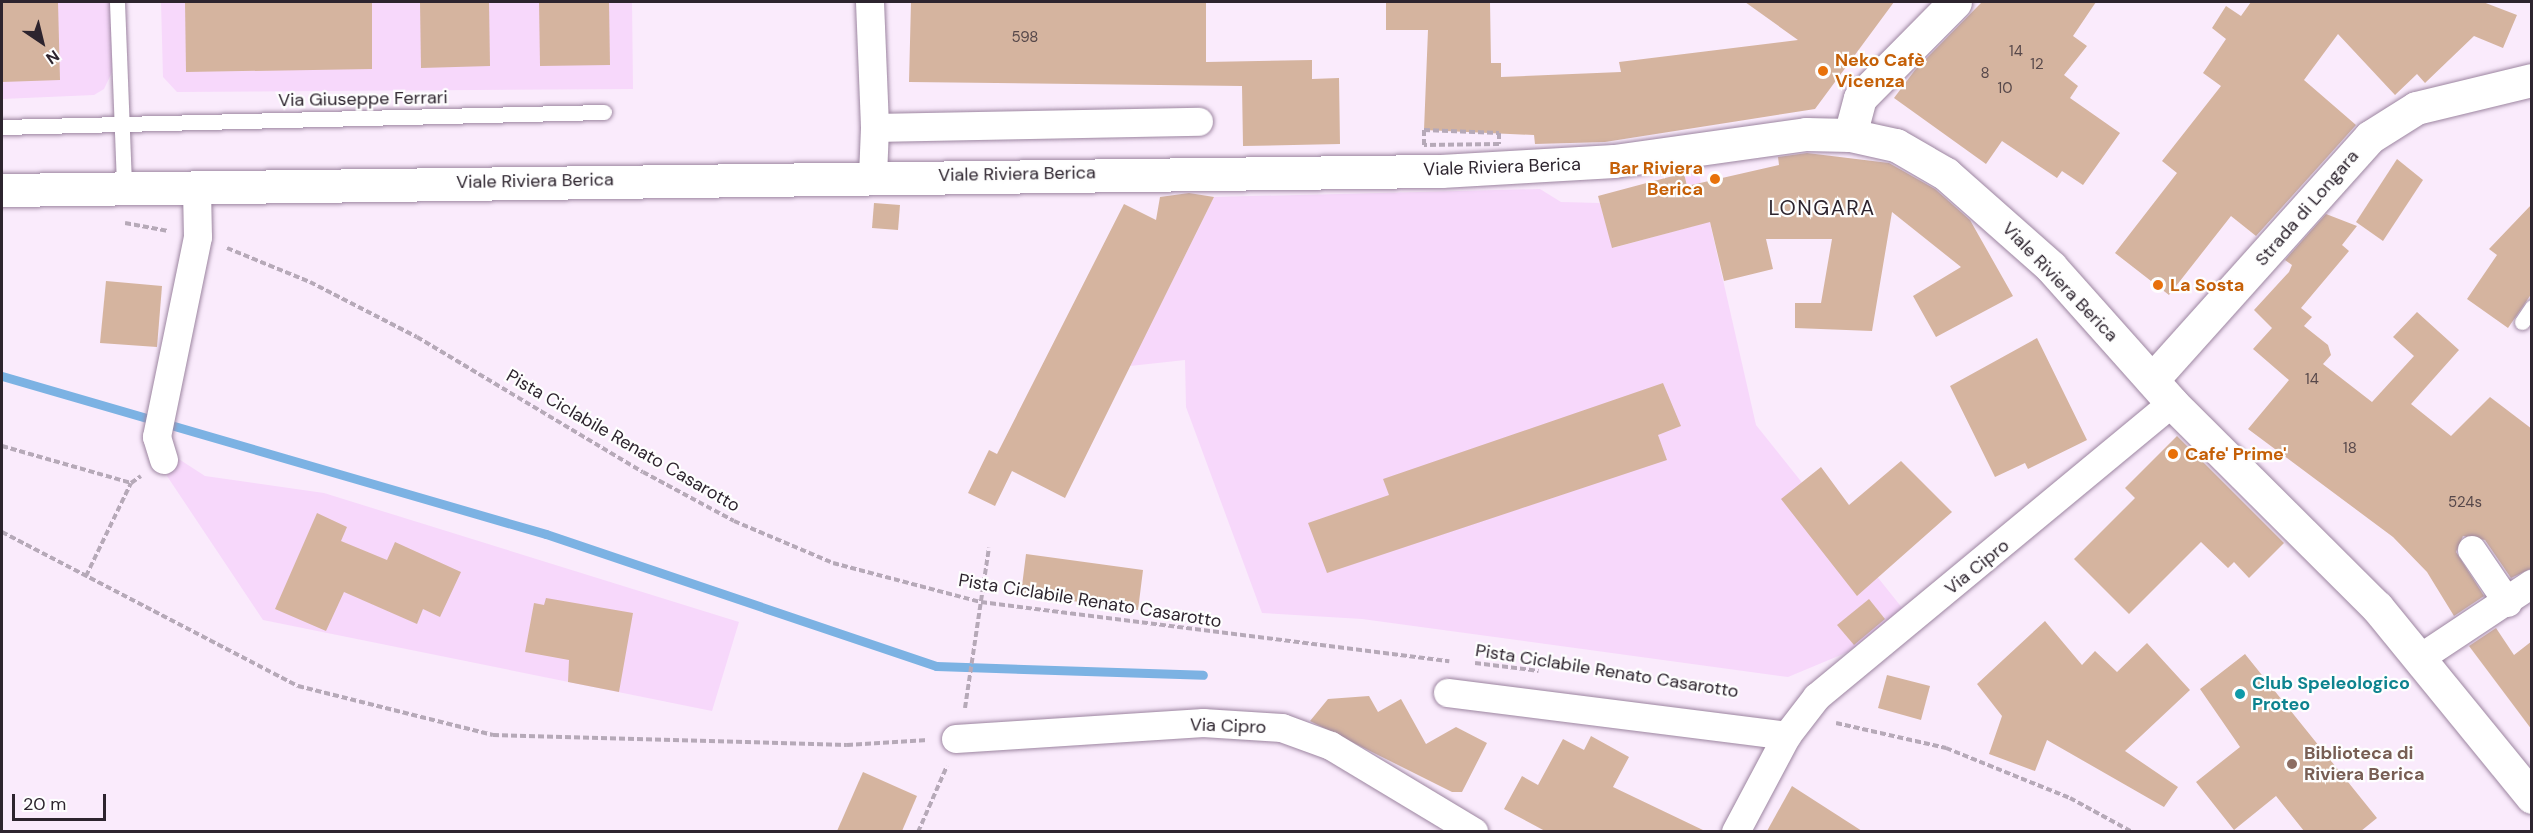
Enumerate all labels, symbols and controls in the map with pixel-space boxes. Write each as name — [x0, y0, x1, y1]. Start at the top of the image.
north arrow — [12, 12, 72, 72]
house number: 598 — [1012, 29, 1038, 47]
house number: 14 — [2009, 43, 2023, 61]
text: N — [42, 45, 63, 69]
place label: Neko Cafè Vicenza — [1835, 50, 1925, 92]
house number: 12 — [2030, 56, 2044, 74]
marker: Neko Cafè Vicenza — [1816, 64, 1830, 78]
house number: 8 — [1980, 65, 1990, 83]
house number: 10 — [1998, 80, 2012, 98]
street label: Via Giuseppe Ferrari — [278, 87, 448, 111]
street label: Strada di Longara — [2251, 146, 2363, 270]
street label: Viale Riviera Berica — [1423, 153, 1581, 181]
place label: Bar Riviera Berica — [1609, 158, 1703, 201]
street label: Viale Riviera Berica — [938, 162, 1096, 186]
street label: Viale Riviera Berica — [456, 169, 614, 193]
marker: Bar Riviera Berica — [1708, 172, 1722, 186]
district label: LONGARA — [1768, 195, 1876, 221]
street label: Viale Riviera Berica — [1997, 218, 2123, 346]
place label: La Sosta — [2170, 274, 2244, 296]
marker: La Sosta — [2151, 278, 2165, 292]
street label: Pista Ciclabile Renato Casarotto — [502, 365, 744, 517]
house number: 14 — [2305, 371, 2319, 389]
house number: 18 — [2343, 440, 2357, 458]
place label: Cafe' Prime' — [2185, 443, 2287, 465]
marker: Cafe' Prime' — [2166, 447, 2180, 461]
house number: 524s — [2448, 494, 2482, 512]
street label: Via Cipro — [1941, 535, 2013, 599]
street label: Pista Ciclabile Renato Casarotto — [957, 570, 1223, 632]
street label: Pista Ciclabile Renato Casarotto — [1474, 640, 1740, 702]
place label: Club Speleologico Proteo — [2252, 673, 2410, 716]
marker: Club Speleologico Proteo — [2233, 687, 2247, 701]
street label: Via Cipro — [1189, 714, 1267, 738]
place label: Biblioteca di Riviera Berica — [2304, 743, 2424, 786]
marker: Biblioteca di Riviera Berica — [2285, 757, 2299, 771]
scale bar — [15, 782, 110, 820]
text: 20 m — [23, 792, 66, 816]

